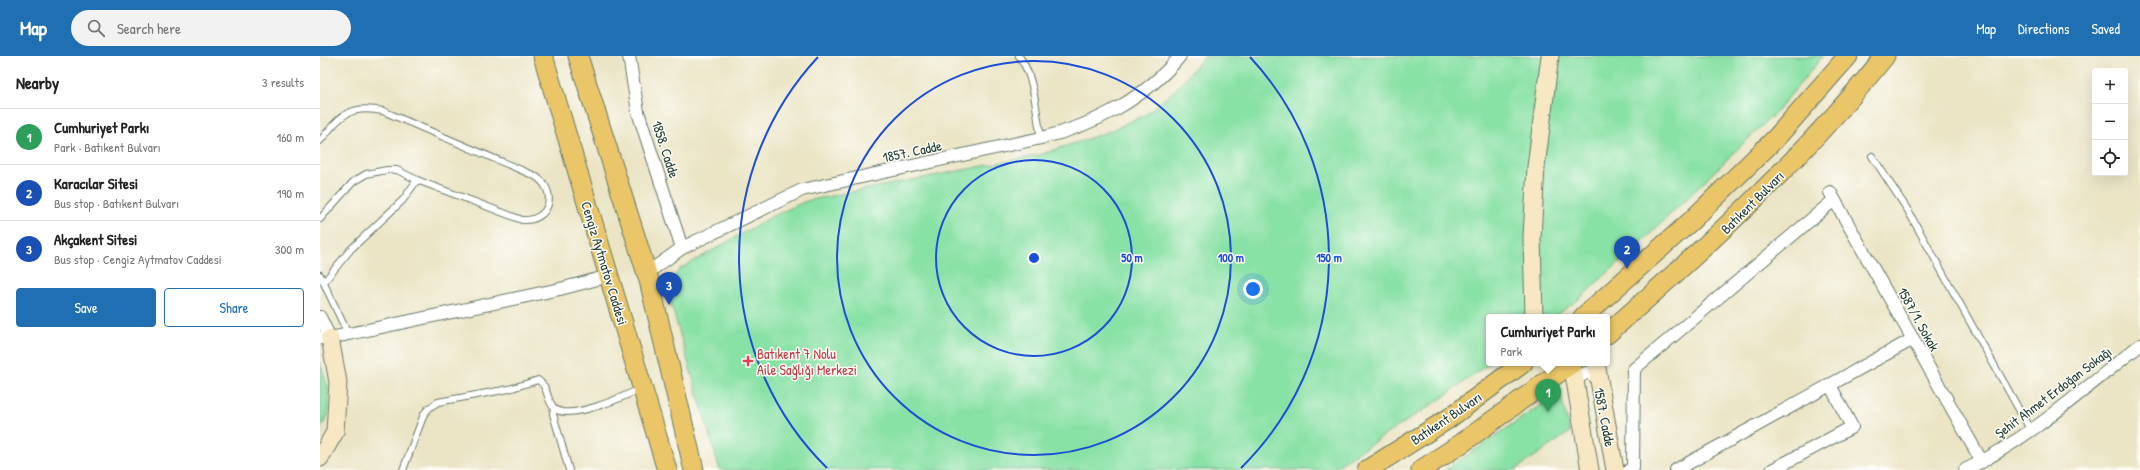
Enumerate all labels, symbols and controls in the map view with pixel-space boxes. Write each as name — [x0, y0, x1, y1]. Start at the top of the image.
search box — [71, 10, 351, 46]
text: Map — [20, 15, 47, 41]
icon: search — [85, 17, 107, 39]
text: Search here — [117, 18, 181, 39]
text: Map — [1976, 19, 1996, 38]
text: Directions — [2018, 19, 2069, 38]
text: Saved — [2091, 19, 2120, 38]
map controls — [2092, 68, 2128, 176]
button: + — [2092, 68, 2128, 104]
text: Nearby — [16, 71, 59, 94]
text: 3 results — [262, 73, 304, 91]
button: − — [2092, 104, 2128, 140]
text: Cumhuriyet Parkı — [54, 117, 149, 138]
street label: 1858. Cadde — [648, 118, 684, 180]
text: 1 — [27, 128, 31, 146]
text: 160 m — [276, 128, 304, 146]
street label: 1857. Cadde — [881, 135, 944, 167]
text: Park · Batıkent Bulvarı — [54, 138, 161, 156]
button: locate — [2092, 140, 2128, 176]
street label: Batıkent Bulvarı — [1716, 166, 1788, 238]
text: Karacılar Sitesi — [54, 173, 138, 194]
text: 2 — [26, 184, 32, 202]
text: 190 m — [277, 184, 304, 202]
text: Bus stop · Batıkent Bulvarı — [54, 194, 179, 212]
street label: Cengiz Aytmatov Caddesi — [576, 199, 633, 327]
text: Akçakent Sitesi — [54, 229, 137, 250]
pin: 2 — [1614, 236, 1640, 269]
text: 3 — [26, 240, 32, 258]
text: 300 m — [275, 240, 304, 258]
text: 50 m — [1121, 249, 1143, 266]
text: 100 m — [1218, 249, 1244, 266]
text: 150 m — [1316, 249, 1342, 266]
text: Bus stop · Cengiz Aytmatov Caddesi — [54, 250, 222, 268]
centre of rings — [1027, 251, 1041, 265]
pin: 3 — [656, 272, 682, 305]
your location — [1243, 279, 1263, 299]
street label: 1587/1. Sokak — [1894, 284, 1944, 355]
button: Save — [16, 288, 156, 327]
button: Share — [164, 288, 304, 327]
popup — [1486, 314, 1610, 366]
text: Cumhuriyet Parkı — [1500, 321, 1596, 342]
text: Park — [1500, 342, 1522, 360]
street label: Şehit Ahmet Erdoğan Sokağı — [1991, 342, 2116, 443]
place label: Batıkent 7 Nolu Aile Sağlığı Merkezi — [757, 344, 857, 380]
marker: Batıkent 7 Nolu Aile Sağlığı Merkezi — [742, 355, 754, 367]
pin: 1 — [1535, 379, 1561, 412]
street label: 1587. Cadde — [1590, 386, 1620, 449]
street label: Batıkent Bulvarı — [1407, 387, 1485, 449]

